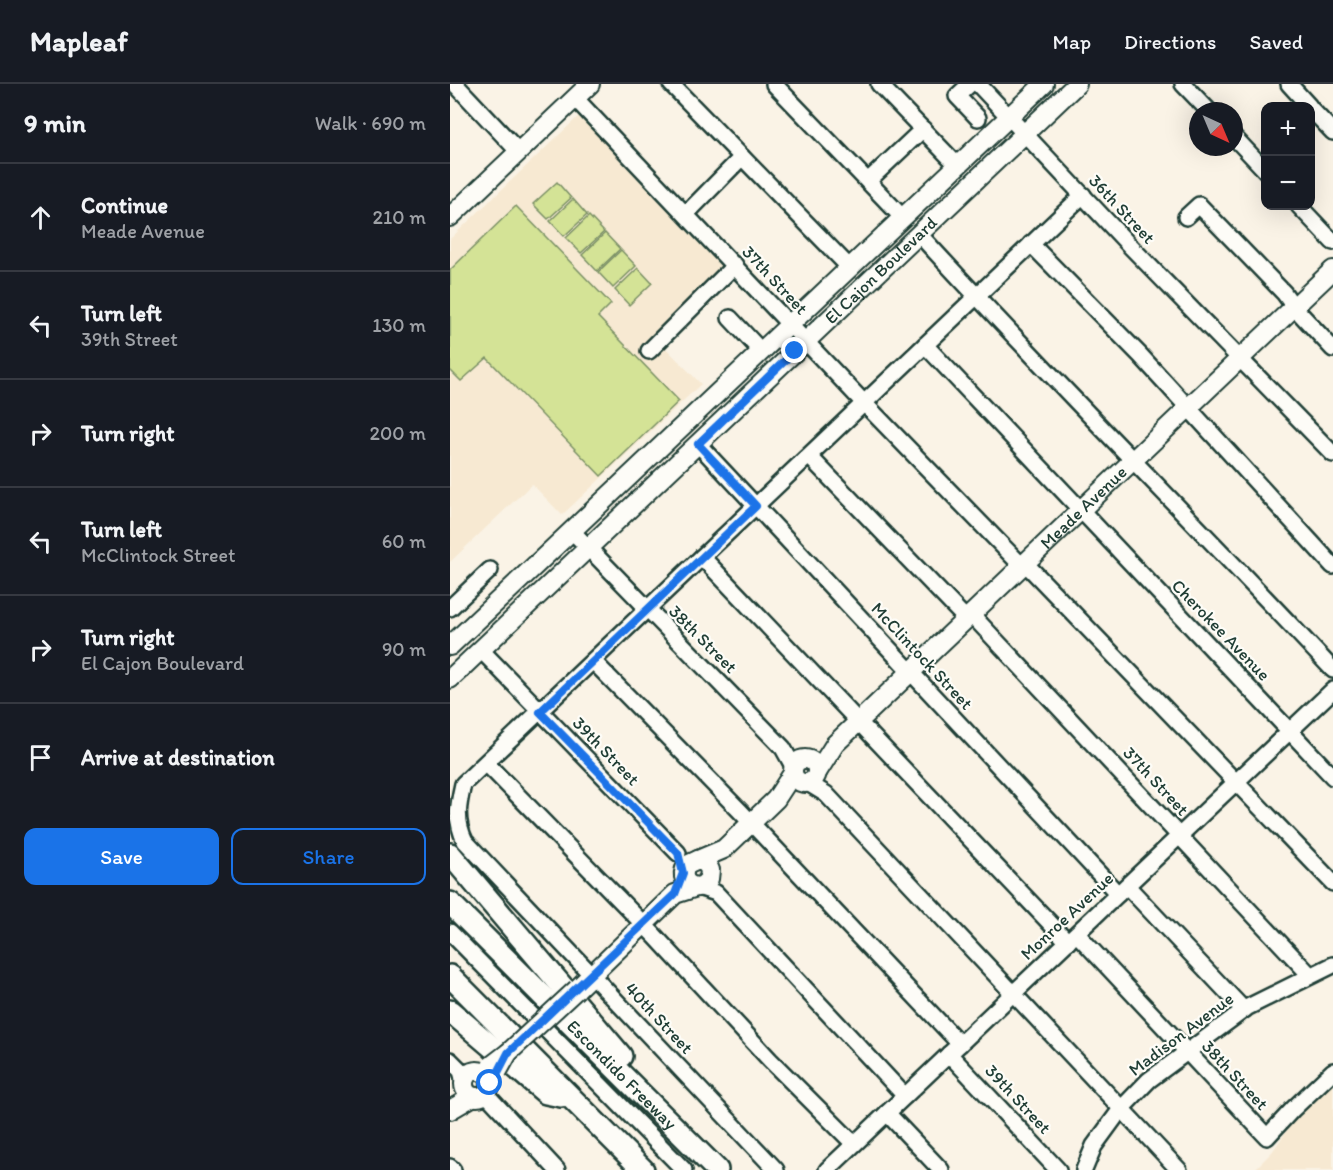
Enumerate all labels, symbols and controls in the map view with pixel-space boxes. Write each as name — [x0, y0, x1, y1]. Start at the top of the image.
text: Mapleaf — [30, 24, 128, 58]
text: Map — [1053, 29, 1091, 54]
text: Directions — [1124, 29, 1216, 54]
text: Saved — [1249, 29, 1303, 54]
north arrow — [1189, 102, 1243, 156]
map controls — [1261, 102, 1315, 210]
button: + — [1261, 102, 1315, 156]
text: 9 min — [24, 107, 86, 139]
text: Walk · 690 m — [315, 111, 426, 135]
button: − — [1261, 156, 1315, 210]
street label: 36th Street — [1084, 170, 1160, 249]
text: Continue — [81, 192, 168, 219]
icon: ahead — [24, 201, 57, 234]
text: 210 m — [373, 205, 426, 229]
street label: El Cajon Boulevard — [820, 212, 942, 329]
text: Meade Avenue — [81, 219, 205, 243]
street label: 37th Street — [737, 241, 813, 319]
text: Turn left — [81, 300, 162, 327]
icon: left — [24, 309, 57, 342]
text: 130 m — [372, 313, 426, 337]
text: 39th Street — [81, 327, 178, 351]
route end — [781, 337, 807, 363]
icon: right — [24, 417, 57, 450]
text: Turn right — [81, 420, 175, 447]
text: 200 m — [370, 421, 426, 445]
street label: Meade Avenue — [1036, 461, 1131, 554]
text: Turn left — [81, 516, 162, 543]
icon: left — [24, 525, 57, 558]
text: 60 m — [382, 529, 426, 553]
text: McClintock Street — [81, 543, 236, 567]
street label: Cherokee Avenue — [1167, 575, 1275, 685]
street label: McClintock Street — [867, 598, 978, 715]
street label: 38th Street — [664, 600, 742, 678]
text: Turn right — [81, 624, 175, 651]
icon: right — [24, 633, 57, 666]
text: 90 m — [382, 637, 426, 661]
text: El Cajon Boulevard — [81, 651, 244, 675]
street label: 39th Street — [568, 712, 644, 790]
icon: arrive — [24, 741, 57, 774]
street label: 37th Street — [1118, 742, 1194, 820]
text: Arrive at destination — [81, 744, 275, 771]
button: Save — [24, 828, 219, 885]
button: Share — [231, 828, 426, 885]
street label: Monroe Avenue — [1016, 867, 1118, 965]
street label: 40th Street — [620, 978, 698, 1059]
street label: Madison Avenue — [1124, 987, 1238, 1081]
street label: Escondido Freeway — [562, 1015, 682, 1135]
street label: 38th Street — [1197, 1035, 1273, 1115]
street label: 39th Street — [980, 1060, 1056, 1139]
route start — [476, 1069, 502, 1095]

